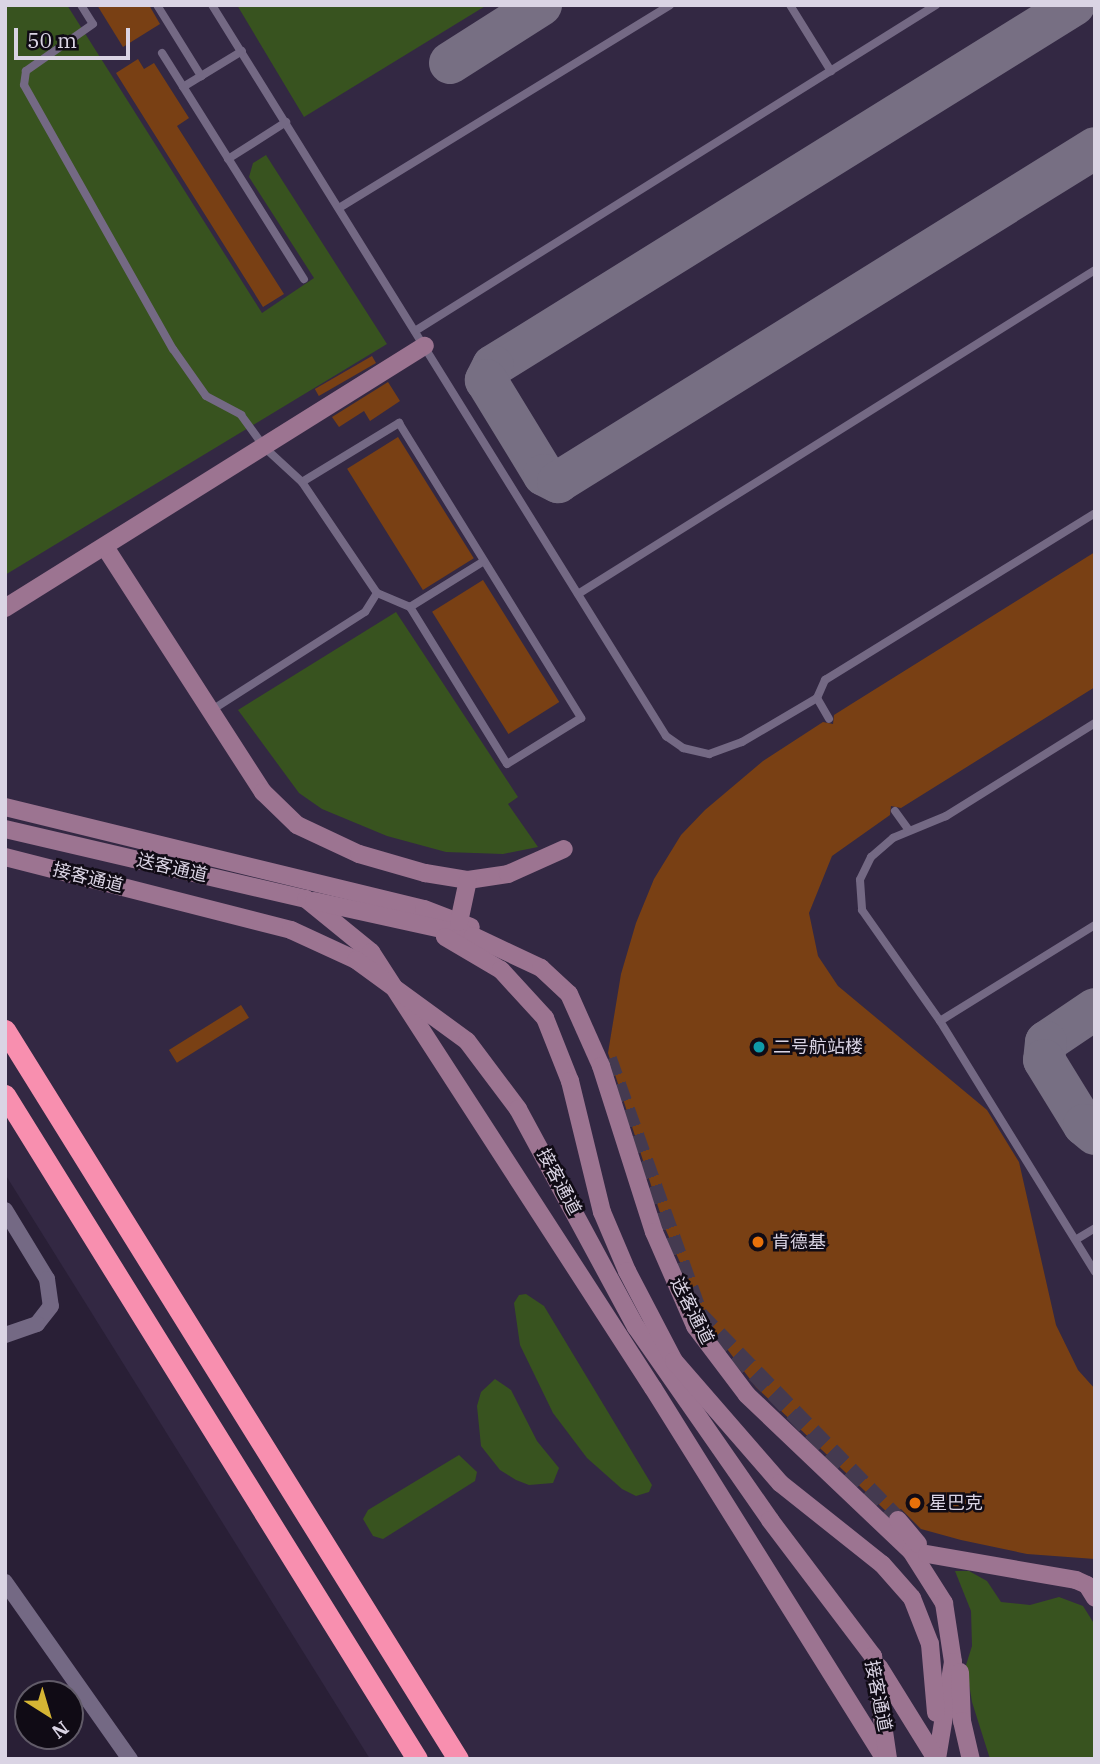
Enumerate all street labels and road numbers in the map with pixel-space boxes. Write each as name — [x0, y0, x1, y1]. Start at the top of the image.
street label: 送客通道 — [134, 849, 210, 887]
street label: 接客通道 — [50, 859, 126, 897]
street label: 接客通道 — [533, 1145, 585, 1219]
street label: 送客通道 — [666, 1274, 718, 1348]
street label: 接客通道 — [861, 1659, 895, 1733]

